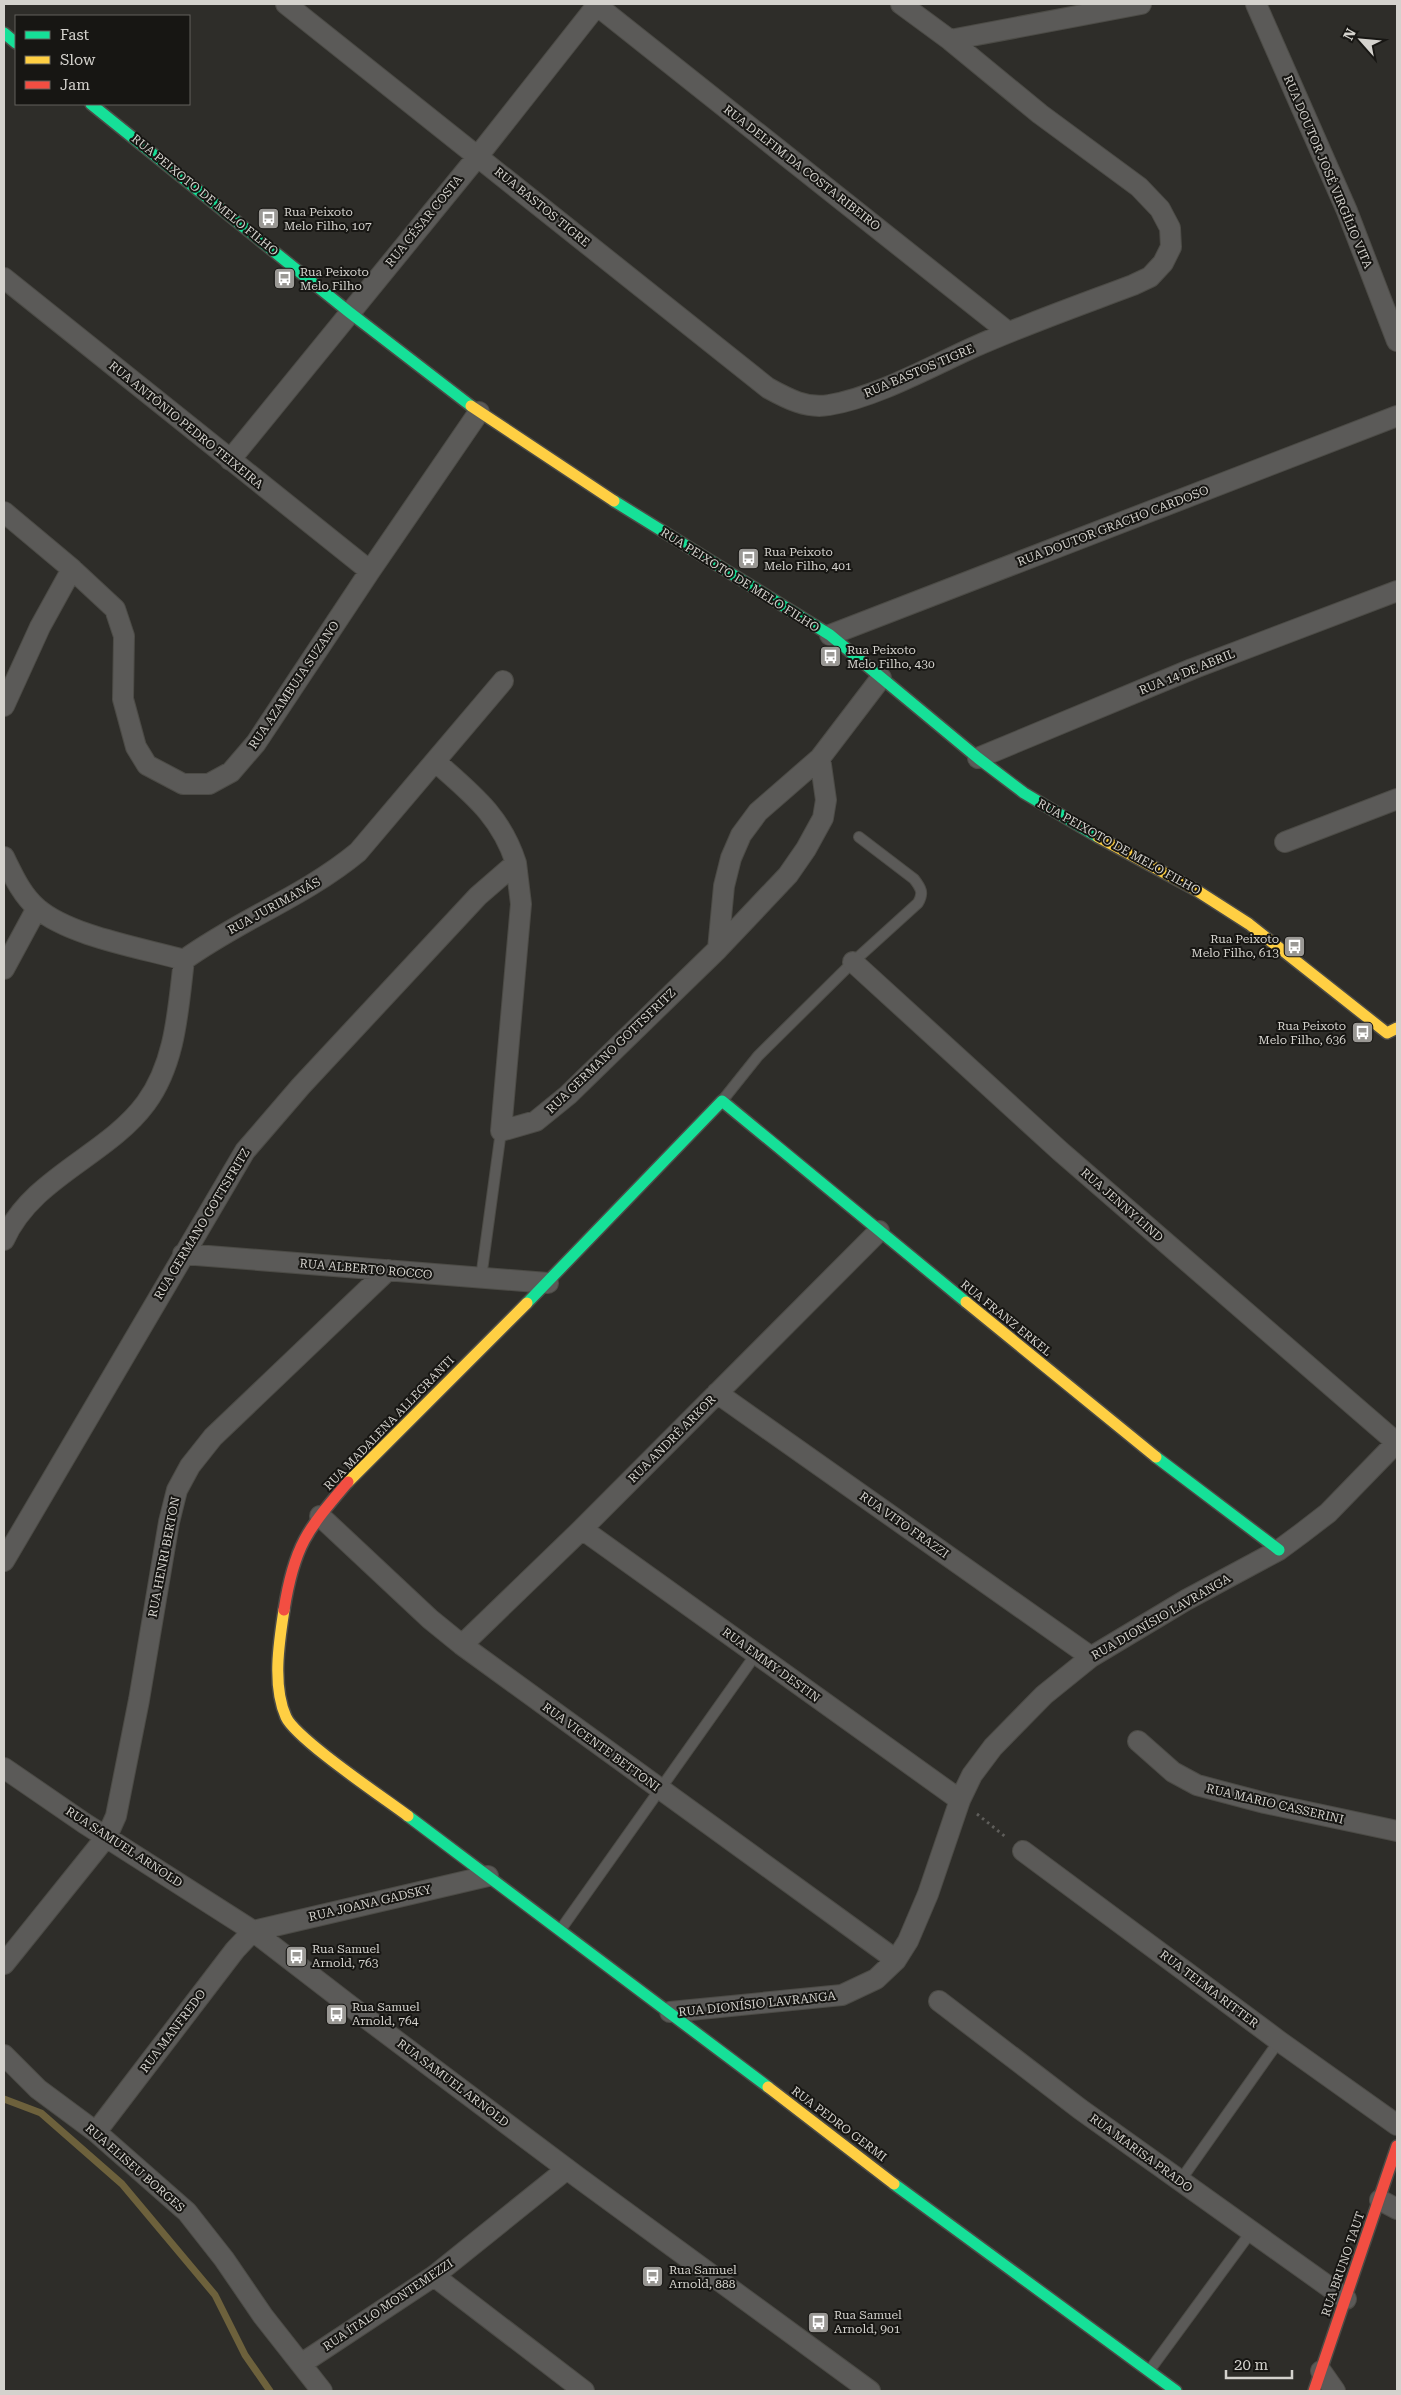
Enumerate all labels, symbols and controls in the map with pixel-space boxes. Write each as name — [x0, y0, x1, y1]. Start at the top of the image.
legend — [15, 15, 190, 105]
north arrow — [1336, 15, 1386, 65]
text: N — [1340, 25, 1359, 43]
text: Fast — [60, 26, 90, 44]
text: Slow — [60, 51, 96, 69]
street label: RUA DOUTOR JOSÉ VIRGÍLIO VITA — [1281, 73, 1375, 271]
text: Jam — [60, 76, 90, 94]
street label: RUA DELFIM DA COSTA RIBEIRO — [721, 102, 883, 234]
street label: RUA PEIXOTO DE MELO FILHO — [129, 132, 281, 258]
street label: RUA BASTOS TIGRE — [492, 164, 592, 250]
street label: RUA CÉSAR COSTA — [383, 172, 466, 270]
place label: Rua Peixoto Melo Filho, 107 — [284, 205, 372, 233]
bus stop icon: Rua Peixoto Melo Filho, 107 — [256, 207, 280, 231]
place label: Rua Peixoto Melo Filho — [300, 265, 369, 293]
bus stop icon: Rua Peixoto Melo Filho — [272, 267, 296, 291]
street label: RUA BASTOS TIGRE — [862, 341, 976, 401]
street label: RUA ANTÔNIO PEDRO TEIXEIRA — [106, 358, 266, 492]
street label: RUA DOUTOR GRACHO CARDOSO — [1015, 483, 1211, 569]
street label: RUA PEIXOTO DE MELO FILHO — [658, 525, 822, 635]
place label: Rua Peixoto Melo Filho, 401 — [764, 545, 852, 573]
bus stop icon: Rua Peixoto Melo Filho, 401 — [736, 547, 760, 571]
street label: RUA AZAMBUJA SUZANO — [246, 618, 342, 752]
place label: Rua Peixoto Melo Filho, 430 — [847, 643, 935, 671]
bus stop icon: Rua Peixoto Melo Filho, 430 — [819, 645, 843, 669]
street label: RUA 14 DE ABRIL — [1137, 646, 1237, 698]
street label: RUA PEIXOTO DE MELO FILHO — [1035, 796, 1203, 898]
street label: RUA JURIMANÁS — [225, 875, 323, 937]
place label: Rua Peixoto Melo Filho, 613 — [1191, 932, 1279, 960]
bus stop icon: Rua Peixoto Melo Filho, 613 — [1283, 934, 1307, 958]
street label: RUA GERMANO GOTTSFRITZ — [544, 986, 678, 1116]
place label: Rua Peixoto Melo Filho, 636 — [1258, 1019, 1346, 1047]
bus stop icon: Rua Peixoto Melo Filho, 636 — [1350, 1021, 1374, 1045]
street label: RUA GERMANO GOTTSFRITZ — [151, 1146, 253, 1302]
street label: RUA JENNY LIND — [1078, 1165, 1166, 1245]
street label: RUA ALBERTO ROCCO — [299, 1256, 433, 1282]
street label: RUA FRANZ ERKEL — [958, 1277, 1054, 1359]
street label: RUA MADALENA ALLEGRANTI — [321, 1353, 457, 1493]
street label: RUA ANDRÉ ARKOR — [625, 1392, 719, 1486]
street label: RUA VITO FRAZZI — [857, 1489, 951, 1561]
street label: RUA HENRI BERTON — [145, 1495, 183, 1619]
street label: RUA DIONÍSIO LAVRANGA — [1089, 1571, 1234, 1663]
street label: RUA EMMY DESTIN — [720, 1625, 823, 1705]
street label: RUA VICENTE BETTONI — [540, 1700, 662, 1794]
street label: RUA MARIO CASSERINI — [1205, 1781, 1345, 1827]
street label: RUA SAMUEL ARNOLD — [63, 1804, 185, 1890]
street label: RUA JOANA GADSKY — [307, 1882, 433, 1924]
place label: Rua Samuel Arnold, 763 — [312, 1942, 380, 1970]
bus stop icon: Rua Samuel Arnold, 763 — [284, 1944, 308, 1968]
street label: RUA TELMA RITTER — [1157, 1947, 1262, 2031]
street label: RUA MANFREDO — [137, 1987, 209, 2075]
street label: RUA DIONÍSIO LAVRANGA — [677, 1989, 837, 2019]
place label: Rua Samuel Arnold, 764 — [352, 2000, 420, 2028]
bus stop icon: Rua Samuel Arnold, 764 — [324, 2002, 348, 2026]
street label: RUA SAMUEL ARNOLD — [394, 2036, 512, 2130]
street label: RUA PEDRO GERMI — [789, 2084, 889, 2164]
street label: RUA MARISA PRADO — [1087, 2111, 1195, 2195]
street label: RUA ELISEU BORGES — [83, 2121, 187, 2215]
street label: RUA BRUNO TAUT — [1318, 2210, 1368, 2318]
street label: RUA ÍTALO MONTEMEZZI — [320, 2256, 456, 2354]
place label: Rua Samuel Arnold, 888 — [669, 2263, 737, 2291]
bus stop icon: Rua Samuel Arnold, 888 — [641, 2265, 665, 2289]
place label: Rua Samuel Arnold, 901 — [834, 2308, 902, 2336]
bus stop icon: Rua Samuel Arnold, 901 — [806, 2310, 830, 2334]
scale bar — [1226, 2348, 1292, 2380]
text: 20 m — [1234, 2356, 1269, 2374]

